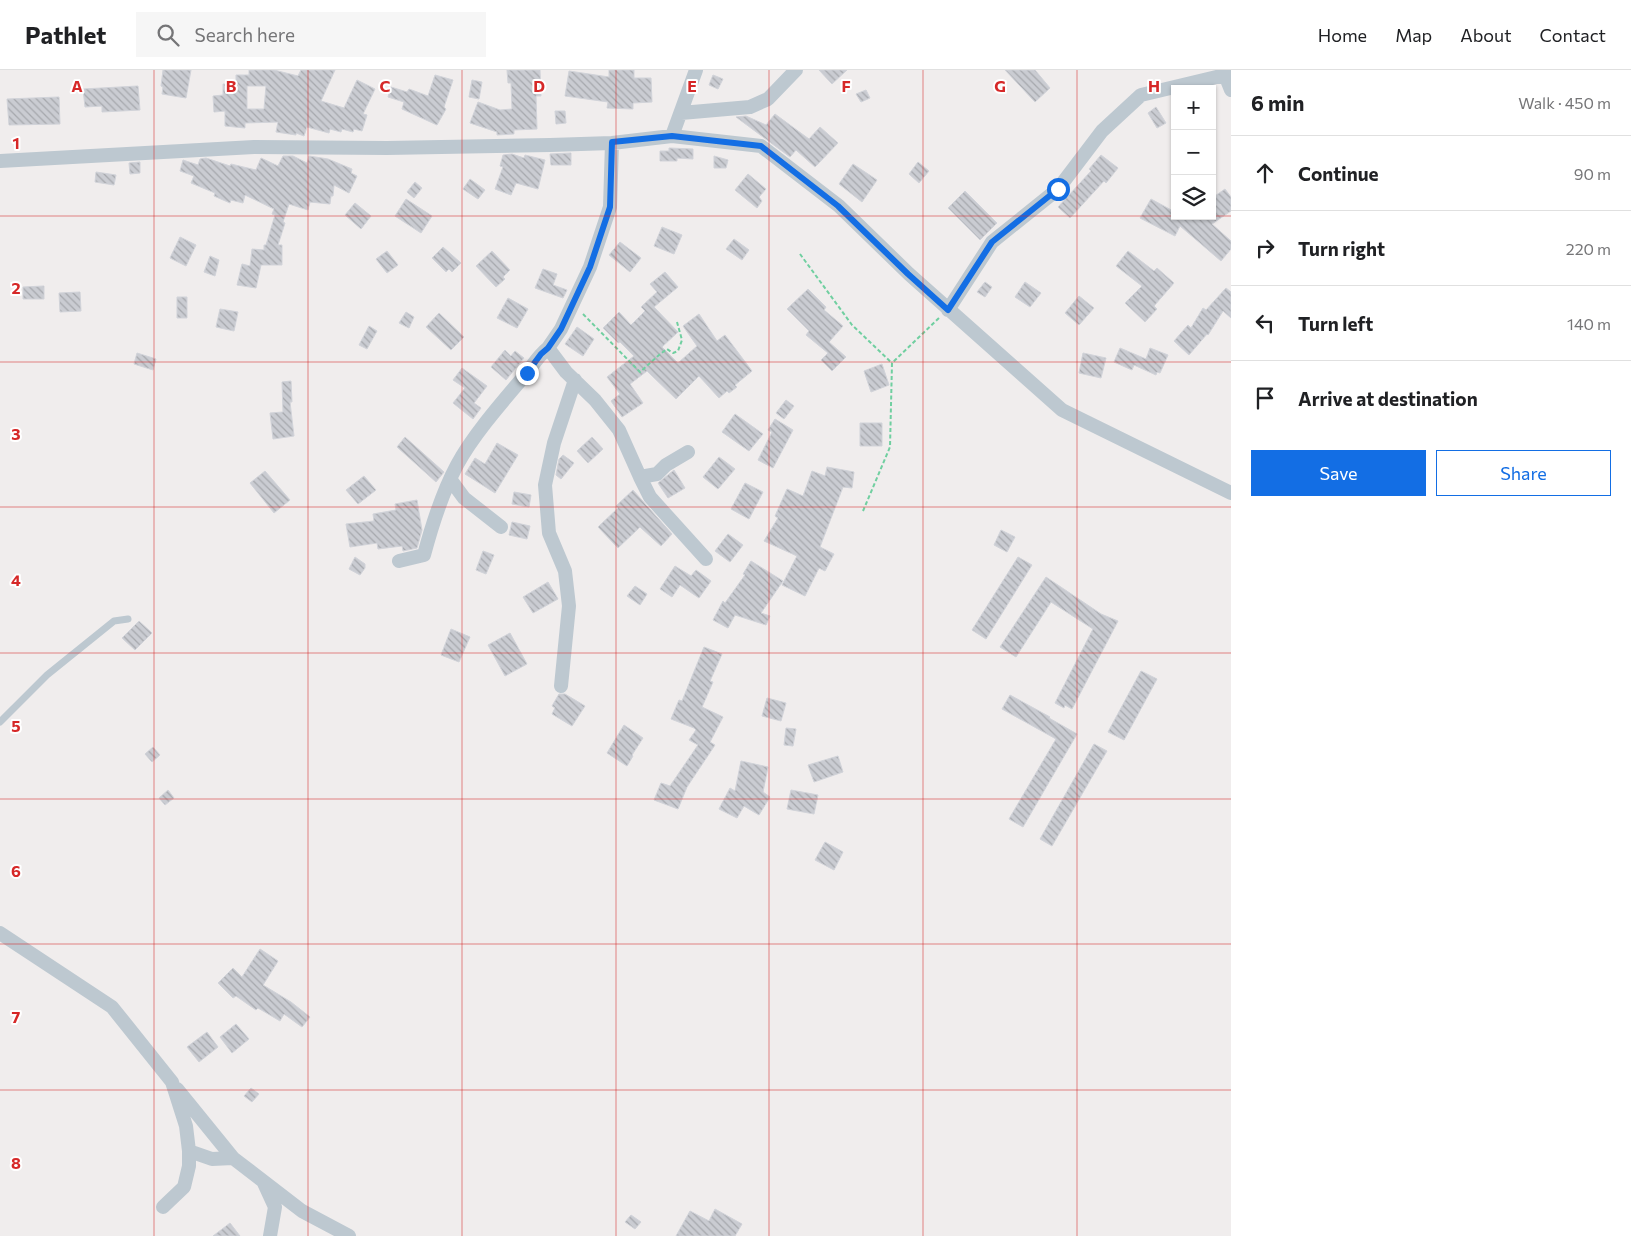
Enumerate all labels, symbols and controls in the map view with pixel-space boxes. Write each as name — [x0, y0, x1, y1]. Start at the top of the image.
search box — [136, 12, 486, 57]
text: Pathlet — [25, 20, 106, 49]
icon: search — [154, 21, 182, 49]
text: Search here — [194, 23, 295, 46]
text: Home — [1318, 24, 1367, 46]
text: Map — [1395, 24, 1432, 46]
text: About — [1460, 24, 1512, 46]
text: Contact — [1540, 24, 1606, 46]
text: A — [71, 76, 83, 95]
text: B — [226, 76, 237, 95]
text: C — [380, 76, 391, 95]
text: D — [533, 76, 545, 95]
text: E — [687, 76, 697, 95]
text: F — [841, 76, 851, 95]
text: G — [994, 76, 1006, 95]
text: H — [1148, 76, 1160, 95]
map controls — [1171, 85, 1216, 220]
button: + — [1171, 85, 1216, 130]
text: 6 min — [1251, 90, 1304, 115]
text: Walk · 450 m — [1518, 93, 1611, 112]
button: − — [1171, 130, 1216, 175]
text: 1 — [12, 133, 20, 152]
icon: ahead — [1251, 159, 1279, 187]
text: Continue — [1298, 162, 1378, 185]
text: 90 m — [1574, 164, 1611, 183]
button: layers — [1171, 175, 1216, 220]
route start — [1047, 178, 1070, 201]
icon: right — [1251, 234, 1279, 262]
text: Turn right — [1298, 237, 1385, 260]
text: 220 m — [1566, 239, 1611, 258]
text: 2 — [11, 278, 21, 297]
icon: left — [1251, 309, 1279, 337]
text: Turn left — [1298, 312, 1373, 335]
text: 140 m — [1567, 314, 1611, 333]
route end — [516, 362, 539, 385]
icon: arrive — [1251, 384, 1279, 412]
text: Arrive at destination — [1298, 387, 1478, 410]
text: 3 — [11, 424, 21, 443]
button: Save — [1251, 450, 1426, 496]
button: Share — [1436, 450, 1611, 496]
text: 4 — [11, 570, 21, 589]
text: 5 — [11, 716, 21, 735]
text: 6 — [11, 861, 21, 880]
text: 7 — [12, 1007, 21, 1026]
text: 8 — [11, 1153, 21, 1172]

